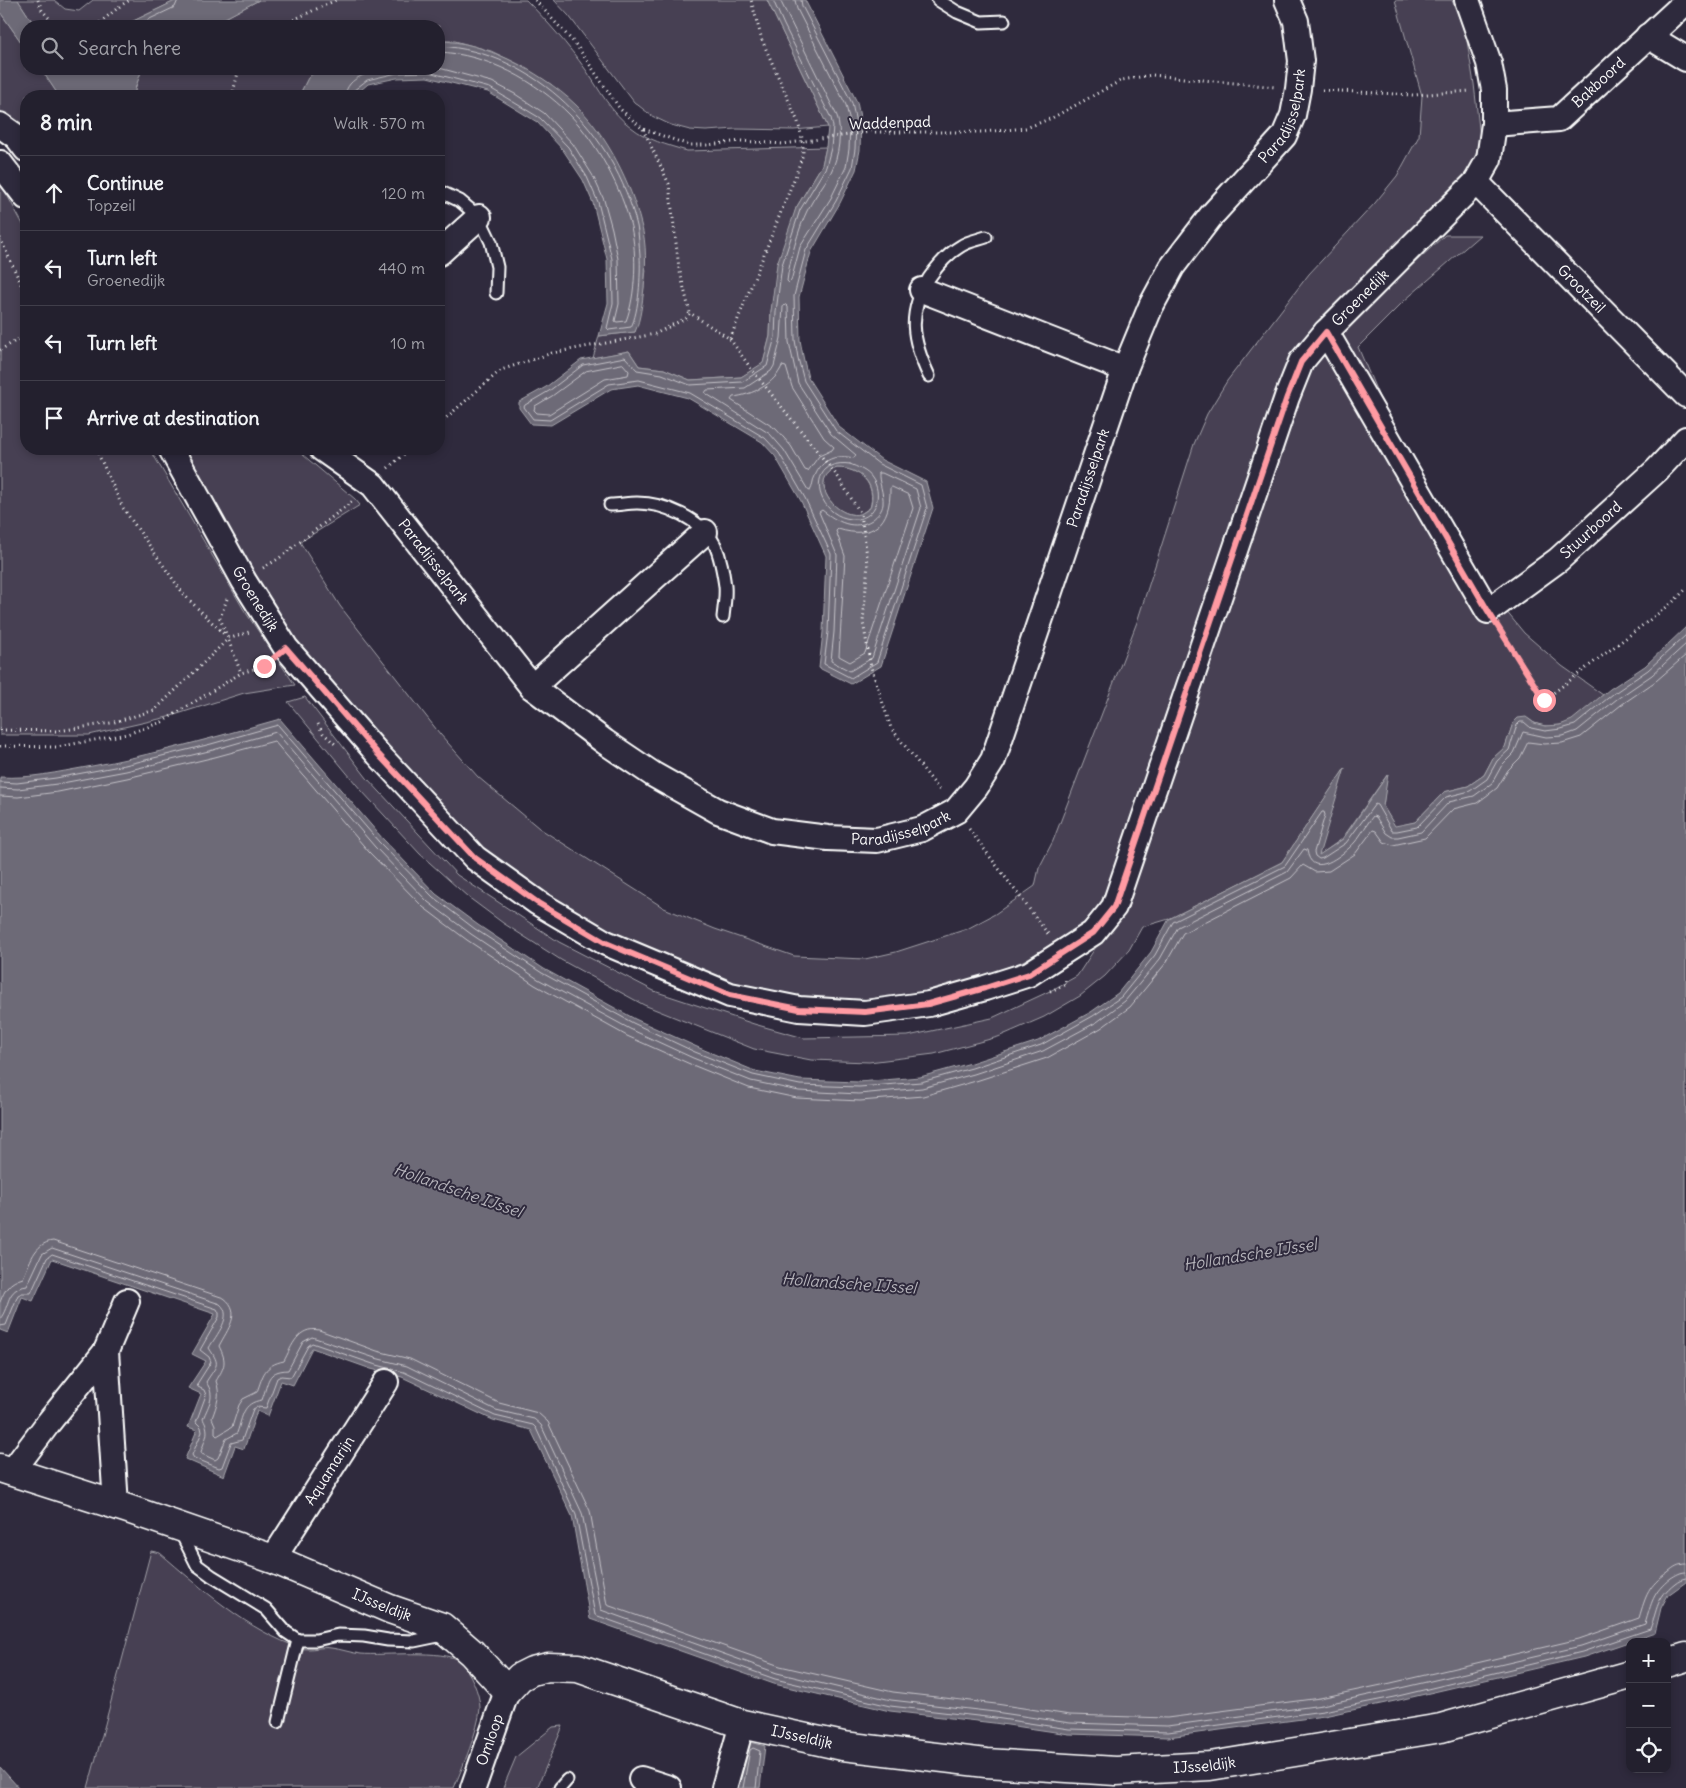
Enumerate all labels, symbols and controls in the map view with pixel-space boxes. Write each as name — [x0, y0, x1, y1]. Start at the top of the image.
search box — [20, 20, 445, 75]
icon: search — [38, 34, 66, 62]
text: Search here — [78, 36, 181, 60]
street label: Bakboord — [1568, 53, 1629, 112]
street label: Paradijsselpark — [1254, 67, 1309, 167]
text: 8 min — [40, 109, 92, 136]
street label: Waddenpad — [849, 112, 931, 133]
text: Walk · 570 m — [334, 113, 425, 133]
text: Continue — [87, 171, 164, 195]
icon: ahead — [40, 179, 68, 207]
text: 120 m — [382, 183, 425, 203]
text: Topzeil — [87, 195, 135, 215]
text: Turn left — [87, 246, 157, 270]
icon: left — [40, 254, 68, 282]
text: 440 m — [378, 258, 425, 278]
street label: Grootzeil — [1554, 260, 1610, 317]
street label: Groenedijk — [1327, 264, 1393, 330]
text: Groenedijk — [87, 270, 165, 290]
icon: left — [40, 329, 68, 357]
text: Turn left — [87, 331, 157, 355]
text: 10 m — [390, 333, 425, 353]
icon: arrive — [40, 404, 68, 432]
text: Arrive at destination — [87, 406, 260, 430]
street label: Paradijsselpark — [1062, 426, 1113, 530]
street label: Stuurboord — [1556, 497, 1626, 562]
street label: Paradijsselpark — [394, 515, 473, 608]
street label: Groenedijk — [229, 563, 283, 635]
route end — [253, 655, 276, 678]
route start — [1533, 689, 1556, 712]
street label: Paradijsselpark — [851, 806, 954, 849]
water label: Hollandsche IJssel — [391, 1159, 527, 1222]
water label: Hollandsche IJssel — [1182, 1233, 1320, 1274]
water label: Hollandsche IJssel — [781, 1268, 919, 1298]
street label: Aquamarijn — [300, 1432, 358, 1508]
street label: IJsseldijk — [349, 1584, 415, 1625]
map controls — [1626, 1638, 1671, 1773]
button: + — [1626, 1638, 1671, 1683]
button: − — [1626, 1683, 1671, 1728]
street label: Omloop — [472, 1711, 507, 1768]
street label: IJsseldijk — [769, 1721, 835, 1753]
button: locate — [1626, 1728, 1671, 1773]
street label: IJsseldijk — [1173, 1752, 1237, 1777]

